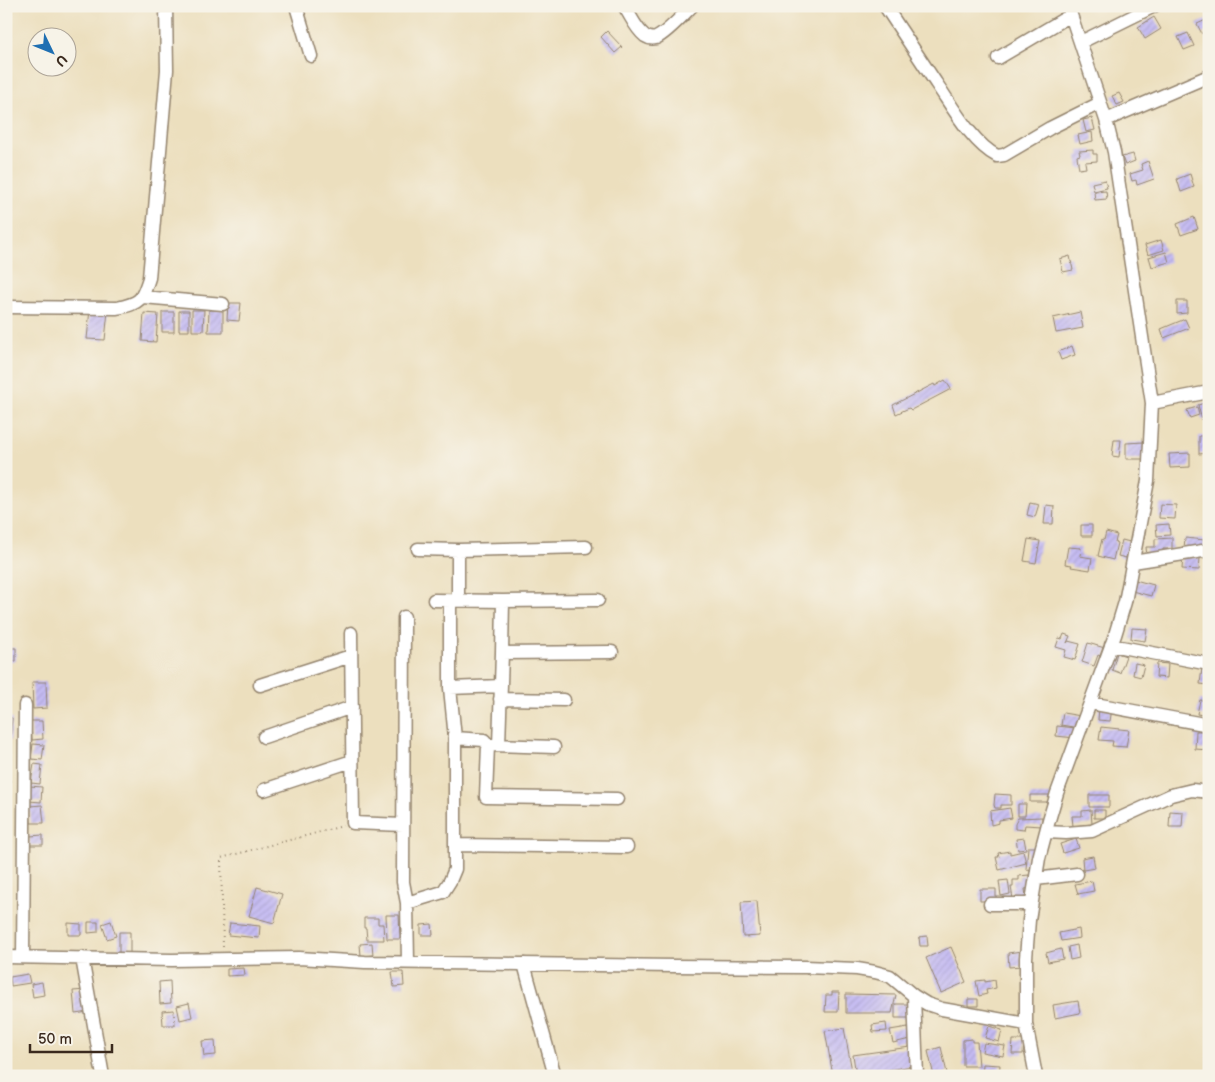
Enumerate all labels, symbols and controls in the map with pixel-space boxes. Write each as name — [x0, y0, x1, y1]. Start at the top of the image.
north arrow — [28, 28, 78, 78]
text: U — [52, 51, 71, 70]
scale bar — [30, 1022, 112, 1054]
text: 50 m — [38, 1030, 72, 1049]

